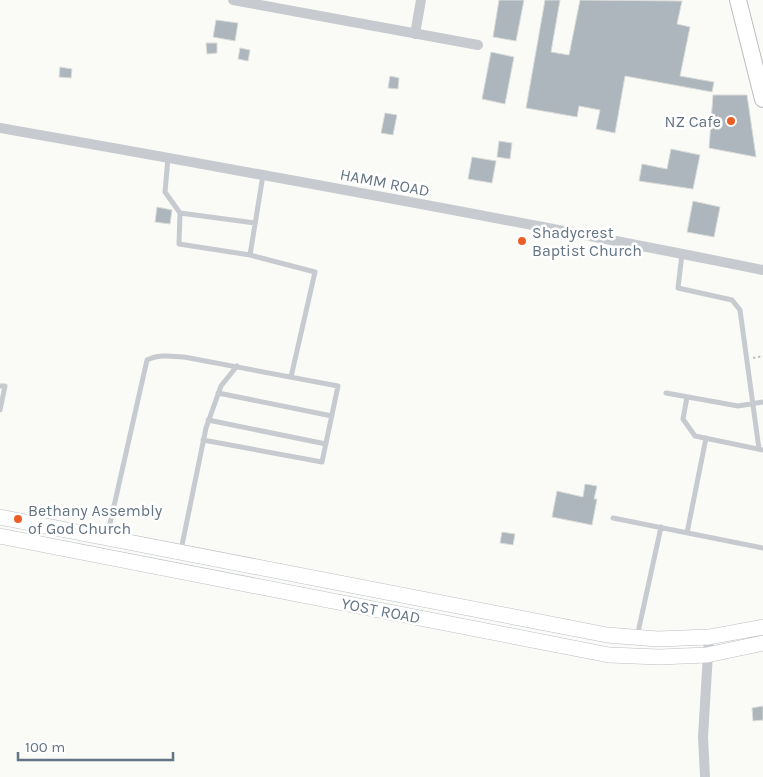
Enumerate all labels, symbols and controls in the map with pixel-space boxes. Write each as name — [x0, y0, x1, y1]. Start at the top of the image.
place label: NZ Cafe — [664, 112, 721, 131]
marker: NZ Cafe — [725, 115, 737, 127]
street label: HAMM ROAD — [339, 165, 431, 200]
place label: Shadycrest Baptist Church — [532, 223, 642, 260]
marker: Shadycrest Baptist Church — [516, 235, 528, 247]
place label: Bethany Assembly of God Church — [28, 501, 163, 538]
marker: Bethany Assembly of God Church — [12, 513, 24, 525]
street label: YOST ROAD — [340, 594, 422, 627]
scale bar — [18, 730, 172, 762]
text: 100 m — [25, 738, 65, 756]

